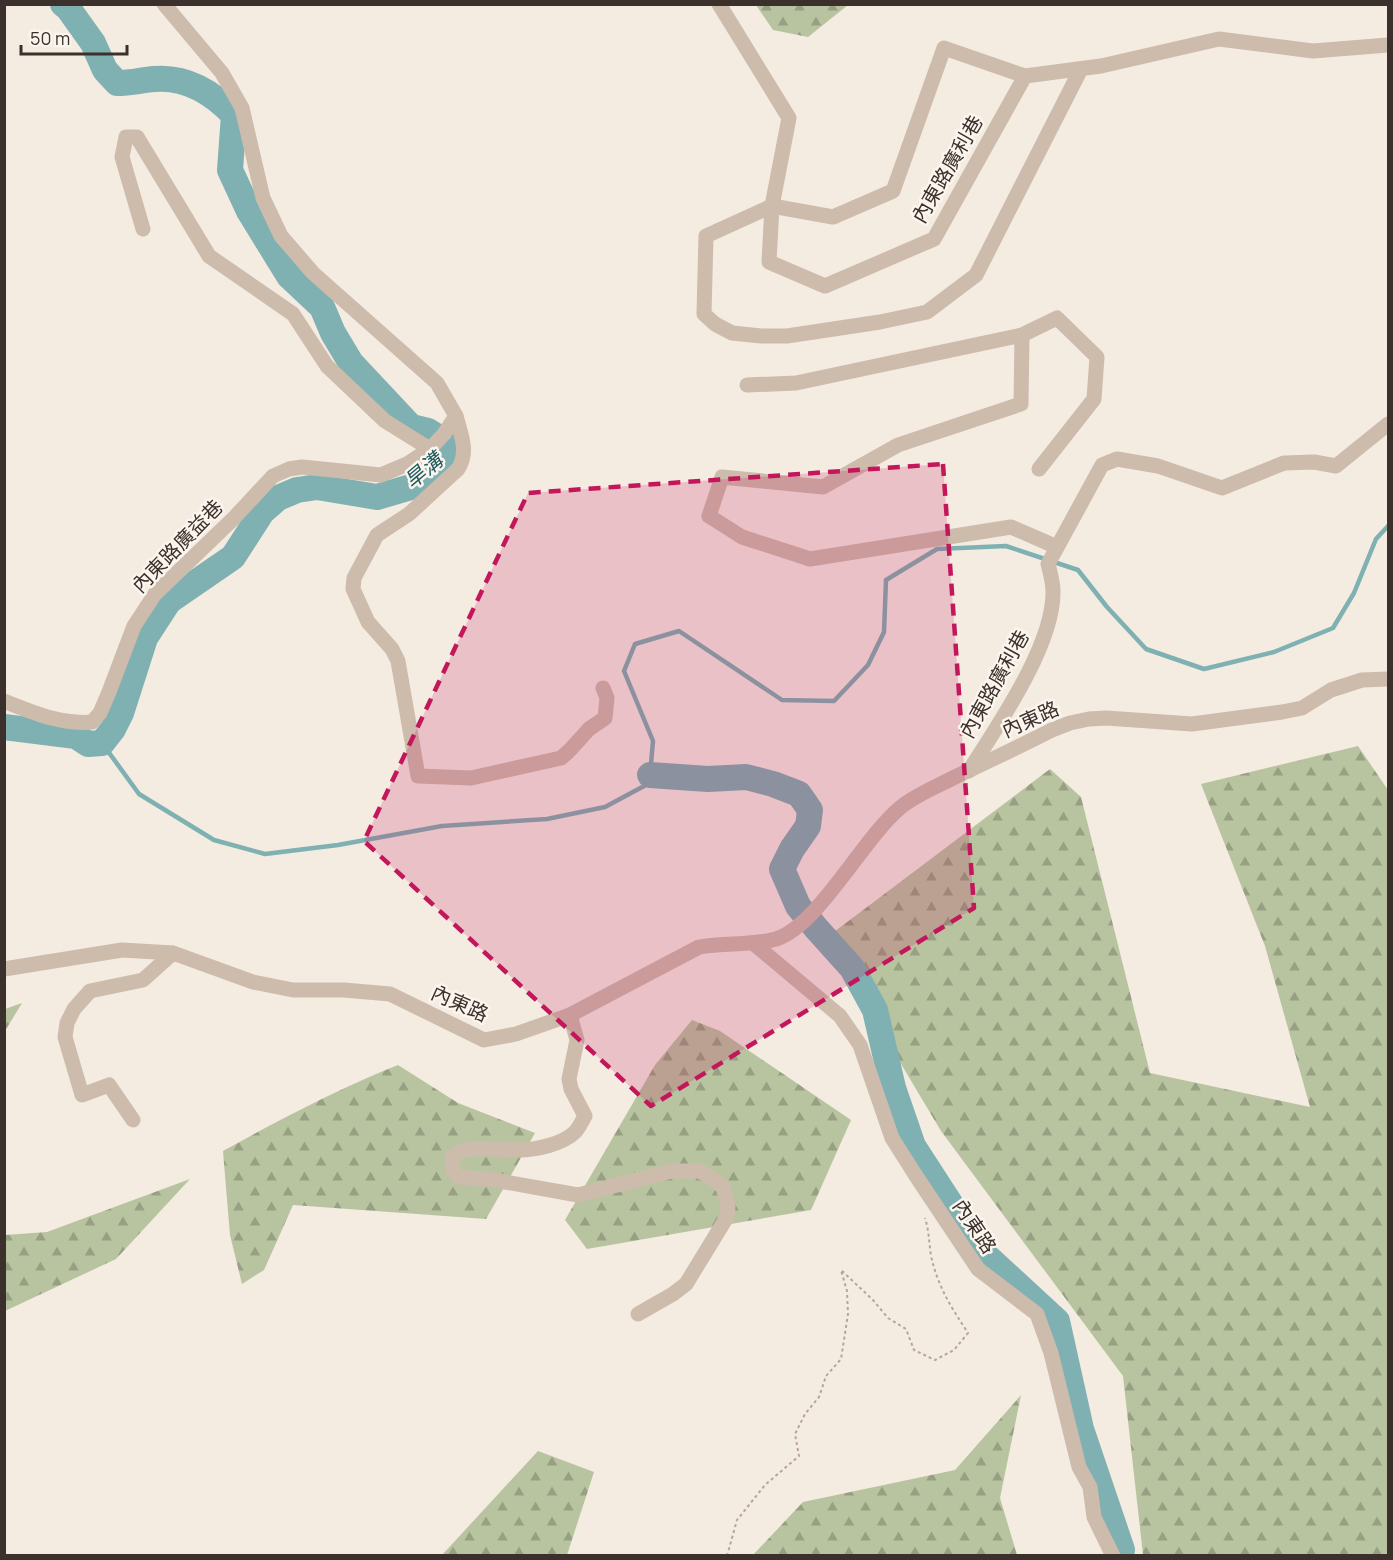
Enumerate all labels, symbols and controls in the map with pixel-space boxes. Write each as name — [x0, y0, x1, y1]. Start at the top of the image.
scale bar — [21, 18, 128, 56]
text: 50 m — [30, 26, 70, 50]
street label: 內東路廣利巷 — [905, 110, 989, 228]
water label: 旱溝 — [398, 444, 450, 494]
street label: 內東路廣益巷 — [126, 493, 228, 599]
street label: 內東路廣利巷 — [954, 626, 1034, 742]
street label: 內東路 — [998, 696, 1062, 742]
street label: 內東路 — [427, 978, 493, 1028]
street label: 內東路 — [947, 1194, 1003, 1258]

